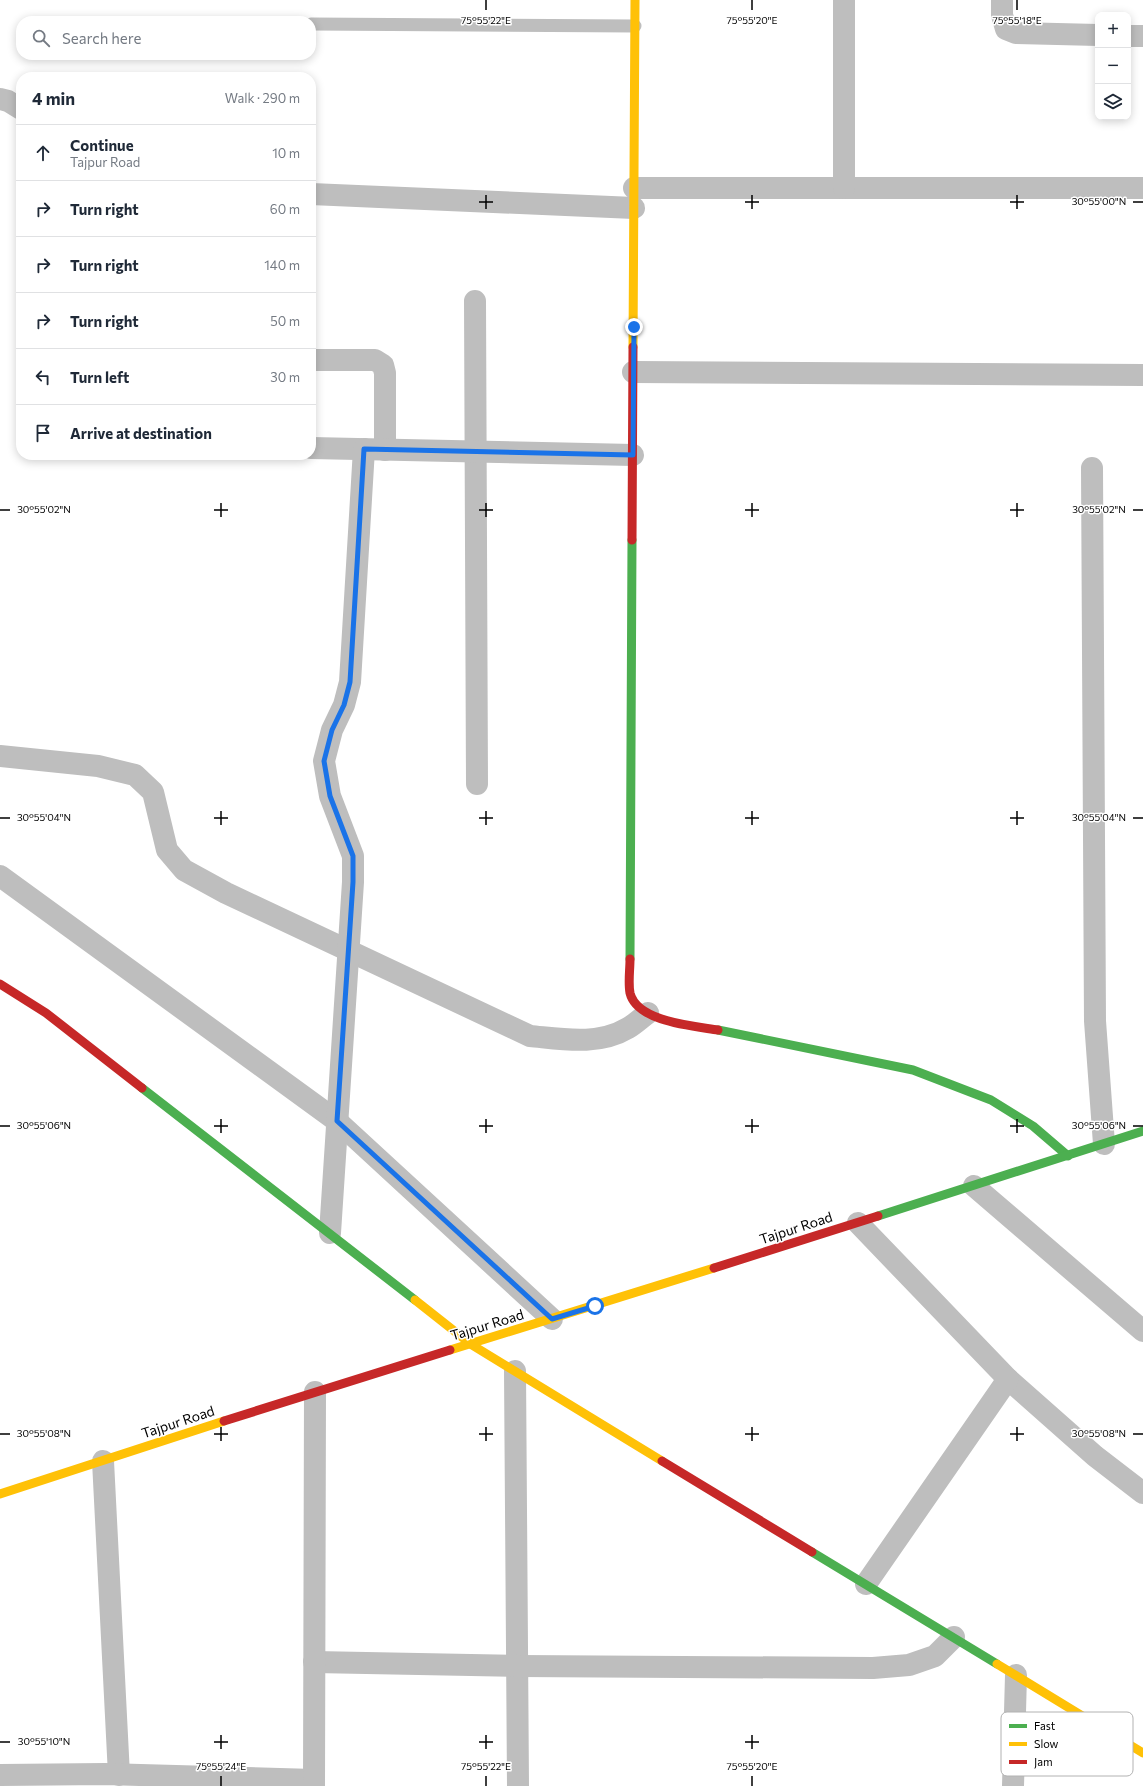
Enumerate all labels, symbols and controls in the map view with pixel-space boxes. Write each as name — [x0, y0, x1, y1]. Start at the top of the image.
map controls — [1095, 12, 1131, 120]
button: + — [1095, 12, 1131, 48]
text: 75°55'22"E — [461, 14, 511, 26]
text: 75°55'20"E — [727, 14, 778, 26]
text: 75°55'18"E — [992, 14, 1042, 26]
search box — [16, 16, 316, 60]
icon: search — [30, 27, 52, 49]
text: Search here — [62, 29, 141, 47]
button: − — [1095, 48, 1131, 84]
button: layers — [1095, 84, 1131, 120]
text: 4 min — [32, 88, 75, 109]
text: Walk · 290 m — [225, 90, 300, 106]
text: Continue — [70, 136, 134, 154]
icon: ahead — [32, 142, 54, 164]
text: 10 m — [272, 145, 300, 161]
text: Tajpur Road — [70, 154, 140, 170]
text: 30°55'00"N — [1072, 195, 1126, 207]
icon: right — [32, 198, 54, 220]
text: Turn right — [70, 200, 139, 218]
text: 60 m — [270, 201, 300, 217]
icon: right — [32, 254, 54, 276]
text: Turn right — [70, 256, 139, 274]
text: 140 m — [264, 257, 300, 273]
icon: right — [32, 310, 54, 332]
text: Turn right — [70, 312, 139, 330]
text: 50 m — [270, 313, 300, 329]
route end — [625, 318, 643, 336]
icon: left — [32, 366, 54, 388]
text: Turn left — [70, 368, 129, 386]
text: 30 m — [270, 369, 300, 385]
icon: arrive — [32, 422, 54, 444]
text: Arrive at destination — [70, 424, 212, 442]
text: 30°55'02"N — [17, 503, 71, 515]
text: 30°55'02"N — [1072, 503, 1126, 515]
text: 30°55'04"N — [17, 811, 71, 823]
text: 30°55'04"N — [1072, 811, 1126, 823]
text: 30°55'06"N — [17, 1119, 71, 1131]
text: 30°55'06"N — [1072, 1119, 1126, 1131]
street label: Tajpur Road — [757, 1208, 834, 1247]
route start — [586, 1297, 604, 1315]
street label: Tajpur Road — [448, 1305, 526, 1344]
street label: Tajpur Road — [139, 1402, 216, 1441]
text: 30°55'08"N — [17, 1427, 71, 1439]
text: 30°55'08"N — [1072, 1427, 1126, 1439]
legend — [1001, 1712, 1133, 1776]
text: Fast — [1034, 1719, 1056, 1732]
text: 30°55'10"N — [18, 1735, 70, 1747]
text: Slow — [1034, 1737, 1059, 1750]
text: Jam — [1034, 1755, 1053, 1769]
text: 75°55'24"E — [196, 1760, 246, 1772]
text: 75°55'22"E — [461, 1760, 511, 1772]
text: 75°55'20"E — [727, 1760, 778, 1772]

